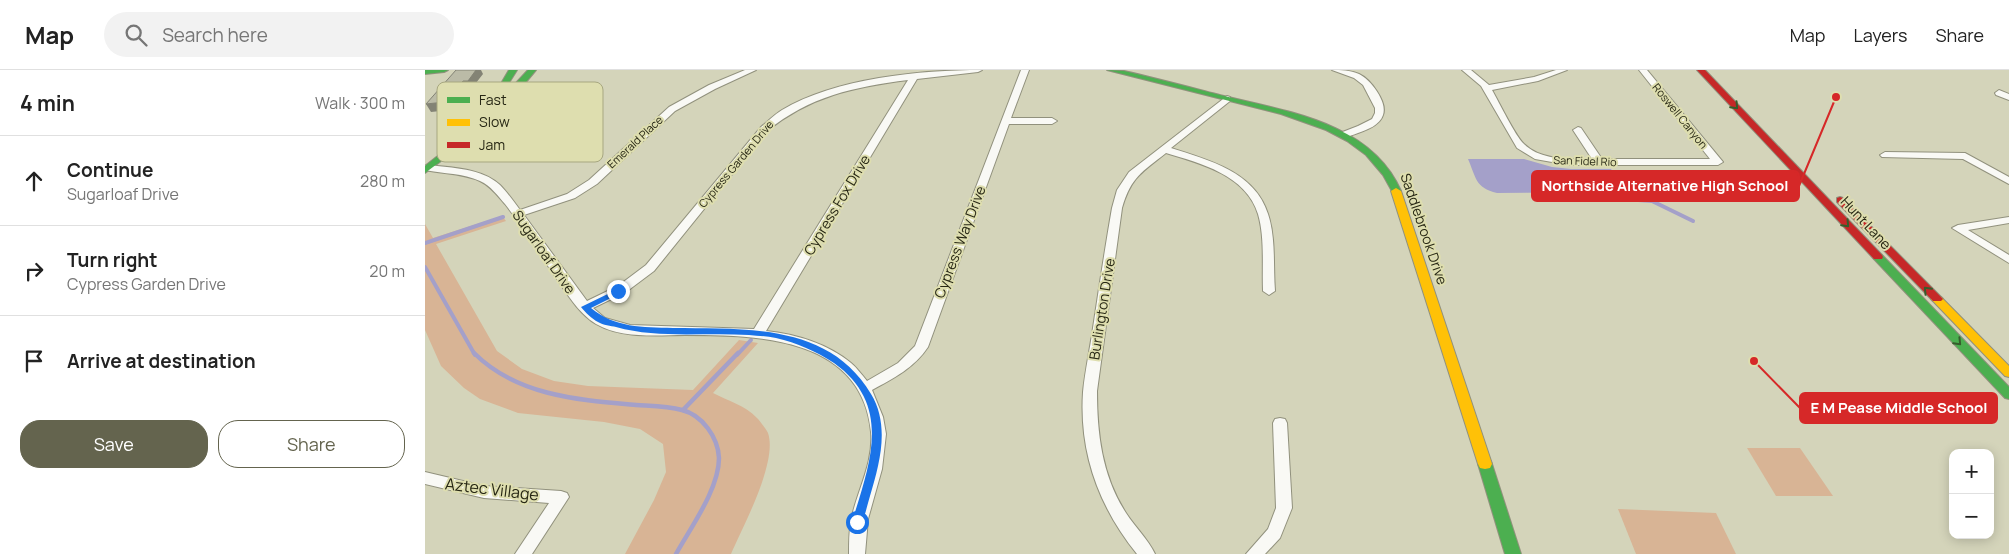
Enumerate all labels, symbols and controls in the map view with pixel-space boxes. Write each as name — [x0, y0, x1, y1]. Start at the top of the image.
search box — [104, 12, 454, 57]
text: Map — [25, 18, 74, 51]
icon: search — [122, 21, 150, 49]
text: Search here — [162, 22, 268, 48]
text: Map — [1790, 23, 1825, 47]
text: Layers — [1853, 23, 1907, 47]
text: Share — [1935, 23, 1984, 47]
street label: Roswell Canyon — [1649, 80, 1711, 151]
legend — [437, 82, 603, 162]
text: 4 min — [20, 89, 75, 117]
text: Fast — [479, 90, 507, 109]
text: Walk · 300 m — [315, 92, 405, 114]
one-way arrow — [1729, 100, 1738, 109]
text: Slow — [479, 112, 510, 131]
street label: Emerald Place — [604, 112, 666, 171]
street label: Cypress Garden Drive — [695, 117, 777, 210]
text: Jam — [479, 135, 505, 154]
street label: Cypress Fox Drive — [799, 151, 874, 259]
street label: San Fidel Rio — [1553, 152, 1617, 169]
text: Continue — [67, 157, 153, 183]
icon: ahead — [20, 167, 48, 195]
text: 280 m — [360, 170, 405, 192]
street label: Saddlebrook Drive — [1396, 171, 1452, 287]
callout: Northside Alternative High School — [1532, 171, 1799, 201]
text: Northside Alternative High School — [1542, 175, 1788, 196]
text: Sugarloaf Drive — [67, 183, 179, 205]
street label: Cypress Way Drive — [929, 183, 990, 301]
street label: Hunt Lane — [1837, 192, 1896, 253]
street label: Sugarloaf Drive — [509, 206, 580, 297]
one-way arrow — [1840, 218, 1849, 227]
text: Turn right — [67, 247, 157, 273]
icon: right — [20, 257, 48, 285]
street label: Burlington Drive — [1084, 257, 1119, 361]
text: 20 m — [369, 260, 405, 282]
text: Cypress Garden Drive — [67, 273, 226, 295]
route end — [607, 280, 630, 303]
one-way arrow — [1924, 286, 1933, 295]
one-way arrow — [1952, 336, 1961, 345]
icon: arrive — [20, 347, 48, 375]
text: Arrive at destination — [67, 348, 256, 374]
callout: E M Pease Middle School — [1800, 393, 1997, 423]
text: E M Pease Middle School — [1810, 397, 1988, 418]
button: Save — [20, 420, 208, 468]
button: Share — [218, 420, 405, 468]
map controls — [1949, 449, 1994, 539]
button: + — [1949, 449, 1994, 494]
street label: Aztec Village — [444, 472, 540, 506]
button: − — [1949, 494, 1994, 539]
route start — [846, 511, 869, 534]

